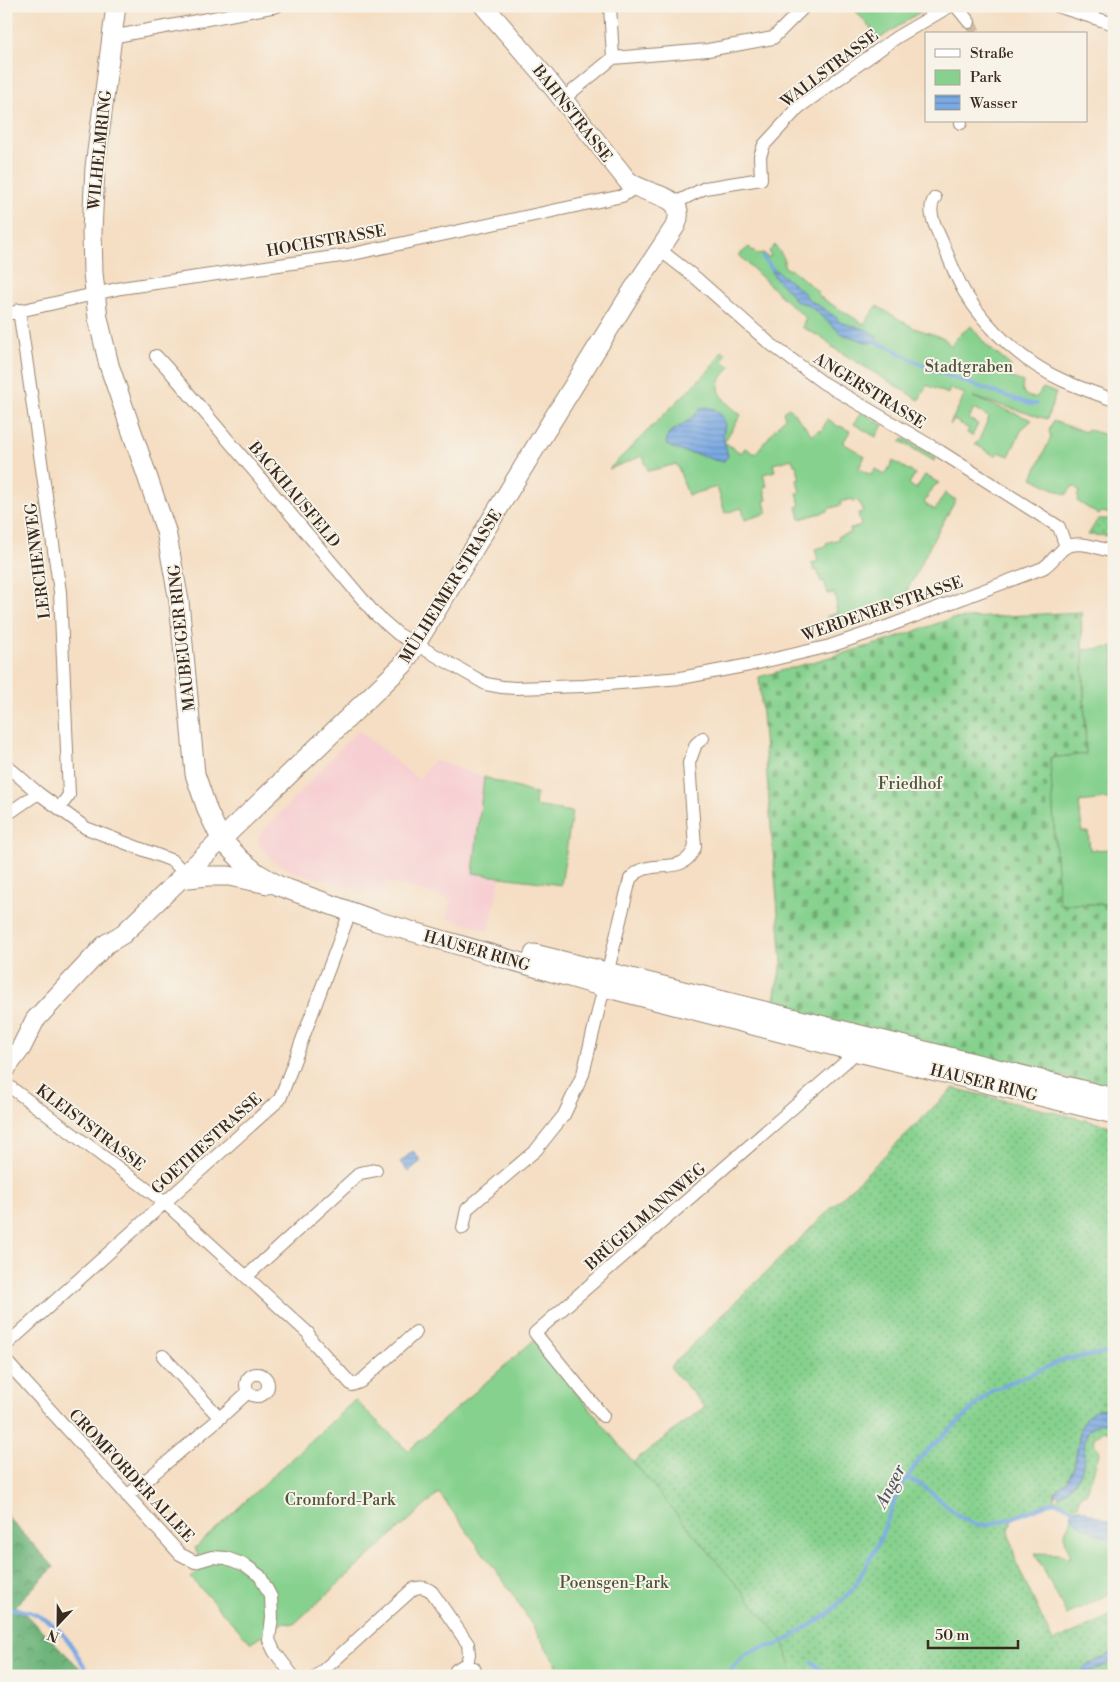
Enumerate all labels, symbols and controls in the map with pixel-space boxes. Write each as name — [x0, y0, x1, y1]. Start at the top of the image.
street label: WALLSTRASSE — [776, 26, 882, 113]
legend — [925, 32, 1088, 122]
text: Straße — [970, 44, 1014, 63]
street label: BAHNSTRASSE — [527, 60, 616, 166]
text: Park — [970, 68, 1002, 87]
street label: WILHELMRING — [84, 89, 116, 212]
text: Wasser — [969, 94, 1018, 113]
street label: HOCHSTRASSE — [265, 221, 387, 261]
street label: ANGERSTRASSE — [809, 348, 929, 433]
park label: Stadtgraben — [925, 357, 1014, 377]
street label: BACKHAUSFELD — [243, 437, 344, 552]
street label: LERCHENWEG — [21, 501, 55, 620]
street label: MÜLHEIMER STRASSE — [394, 505, 506, 667]
street label: MAUBEUGER RING — [164, 563, 200, 712]
street label: WERDENER STRASSE — [798, 572, 965, 646]
park label: Friedhof — [878, 774, 943, 794]
street label: HAUSER RING — [421, 926, 532, 976]
street label: HAUSER RING — [928, 1060, 1040, 1106]
street label: KLEISTSTRASSE — [32, 1080, 149, 1175]
street label: GOETHESTRASSE — [147, 1089, 266, 1199]
street label: BRÜGELMANNWEG — [579, 1157, 710, 1275]
street label: CROMFORDER ALLEE — [64, 1405, 198, 1546]
water label: Anger — [869, 1460, 911, 1513]
park label: Cromford-Park — [285, 1490, 397, 1510]
park label: Poensgen-Park — [560, 1573, 670, 1593]
north arrow — [32, 1600, 82, 1650]
scale bar — [928, 1617, 1018, 1649]
text: N — [45, 1625, 62, 1646]
text: 50 m — [935, 1626, 969, 1645]

